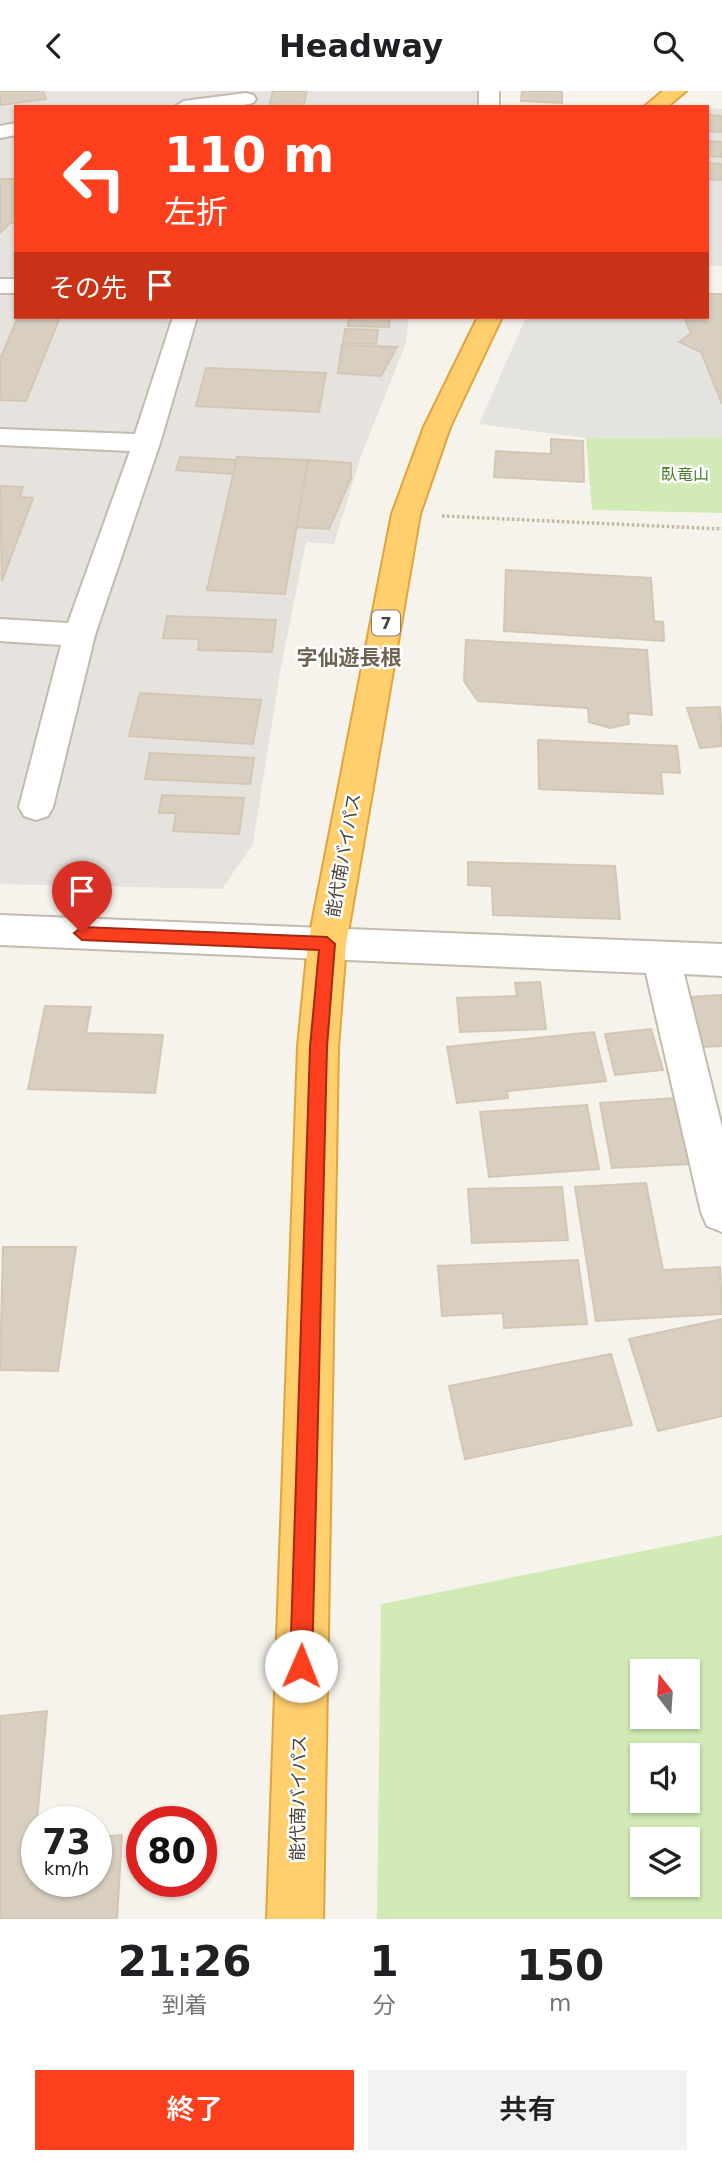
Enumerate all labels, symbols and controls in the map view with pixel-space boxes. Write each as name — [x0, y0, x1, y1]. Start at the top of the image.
icon: back — [35, 27, 73, 65]
text: Headway — [279, 27, 443, 65]
icon: search — [649, 27, 687, 65]
text: 110 m — [164, 127, 334, 184]
icon: left — [49, 133, 140, 224]
text: 左折 — [164, 193, 228, 231]
icon: arrive — [141, 266, 179, 304]
text: その先 — [49, 273, 127, 303]
park label: 臥竜山 — [661, 465, 709, 484]
road number: 7 — [372, 611, 400, 635]
district label: 字仙遊長根 — [297, 646, 402, 670]
street label: 能代南バイパス — [322, 791, 364, 919]
pin — [52, 861, 112, 933]
icon: arrive — [63, 872, 101, 910]
position arrow — [264, 1629, 338, 1703]
north arrow — [630, 1659, 700, 1729]
map controls — [630, 1659, 700, 1897]
street label: 能代南バイパス — [286, 1735, 310, 1861]
button: sound — [630, 1743, 700, 1813]
speed limit sign: 80 — [126, 1806, 217, 1897]
text: 73 — [42, 1822, 91, 1862]
button: layers — [630, 1827, 700, 1897]
text: km/h — [44, 1858, 89, 1879]
text: 21:26 — [118, 1937, 252, 1986]
text: 1 — [369, 1937, 399, 1986]
text: 150 — [516, 1941, 604, 1990]
text: m — [549, 1990, 572, 2016]
text: 到着 — [162, 1992, 208, 2018]
text: 分 — [373, 1992, 396, 2018]
button: 終了 — [35, 2070, 354, 2150]
button: 共有 — [368, 2070, 687, 2150]

